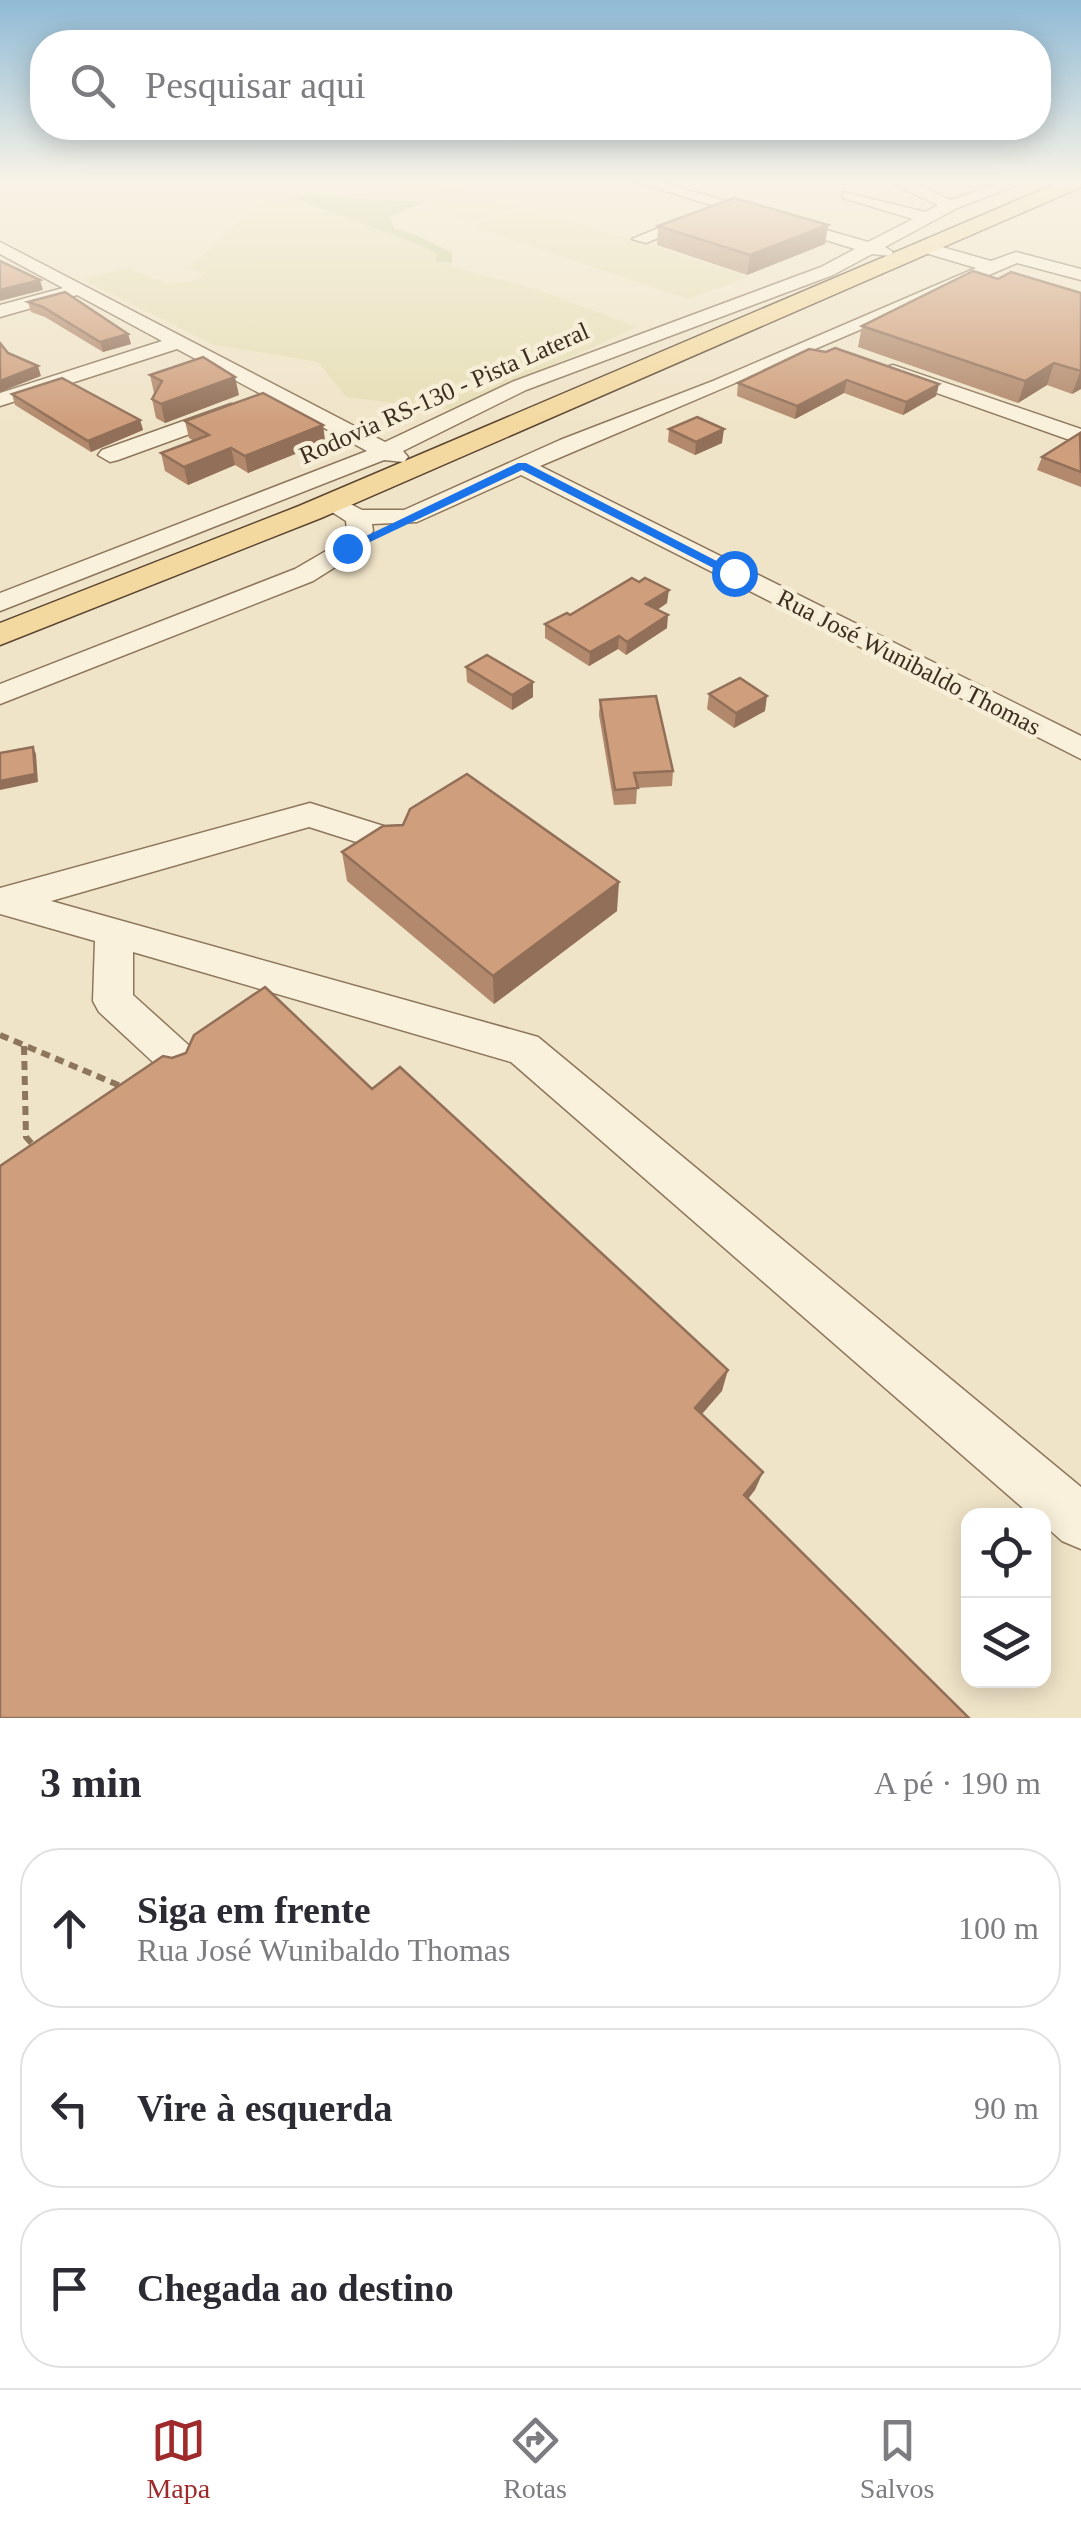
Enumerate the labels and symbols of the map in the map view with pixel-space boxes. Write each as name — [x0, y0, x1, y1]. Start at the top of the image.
street label: Rodovia RS-130 - Pista Lateral — [295, 317, 593, 469]
route end — [325, 526, 371, 572]
route start — [712, 551, 758, 597]
street label: Rua José Wunibaldo Thomas — [773, 584, 1045, 740]

